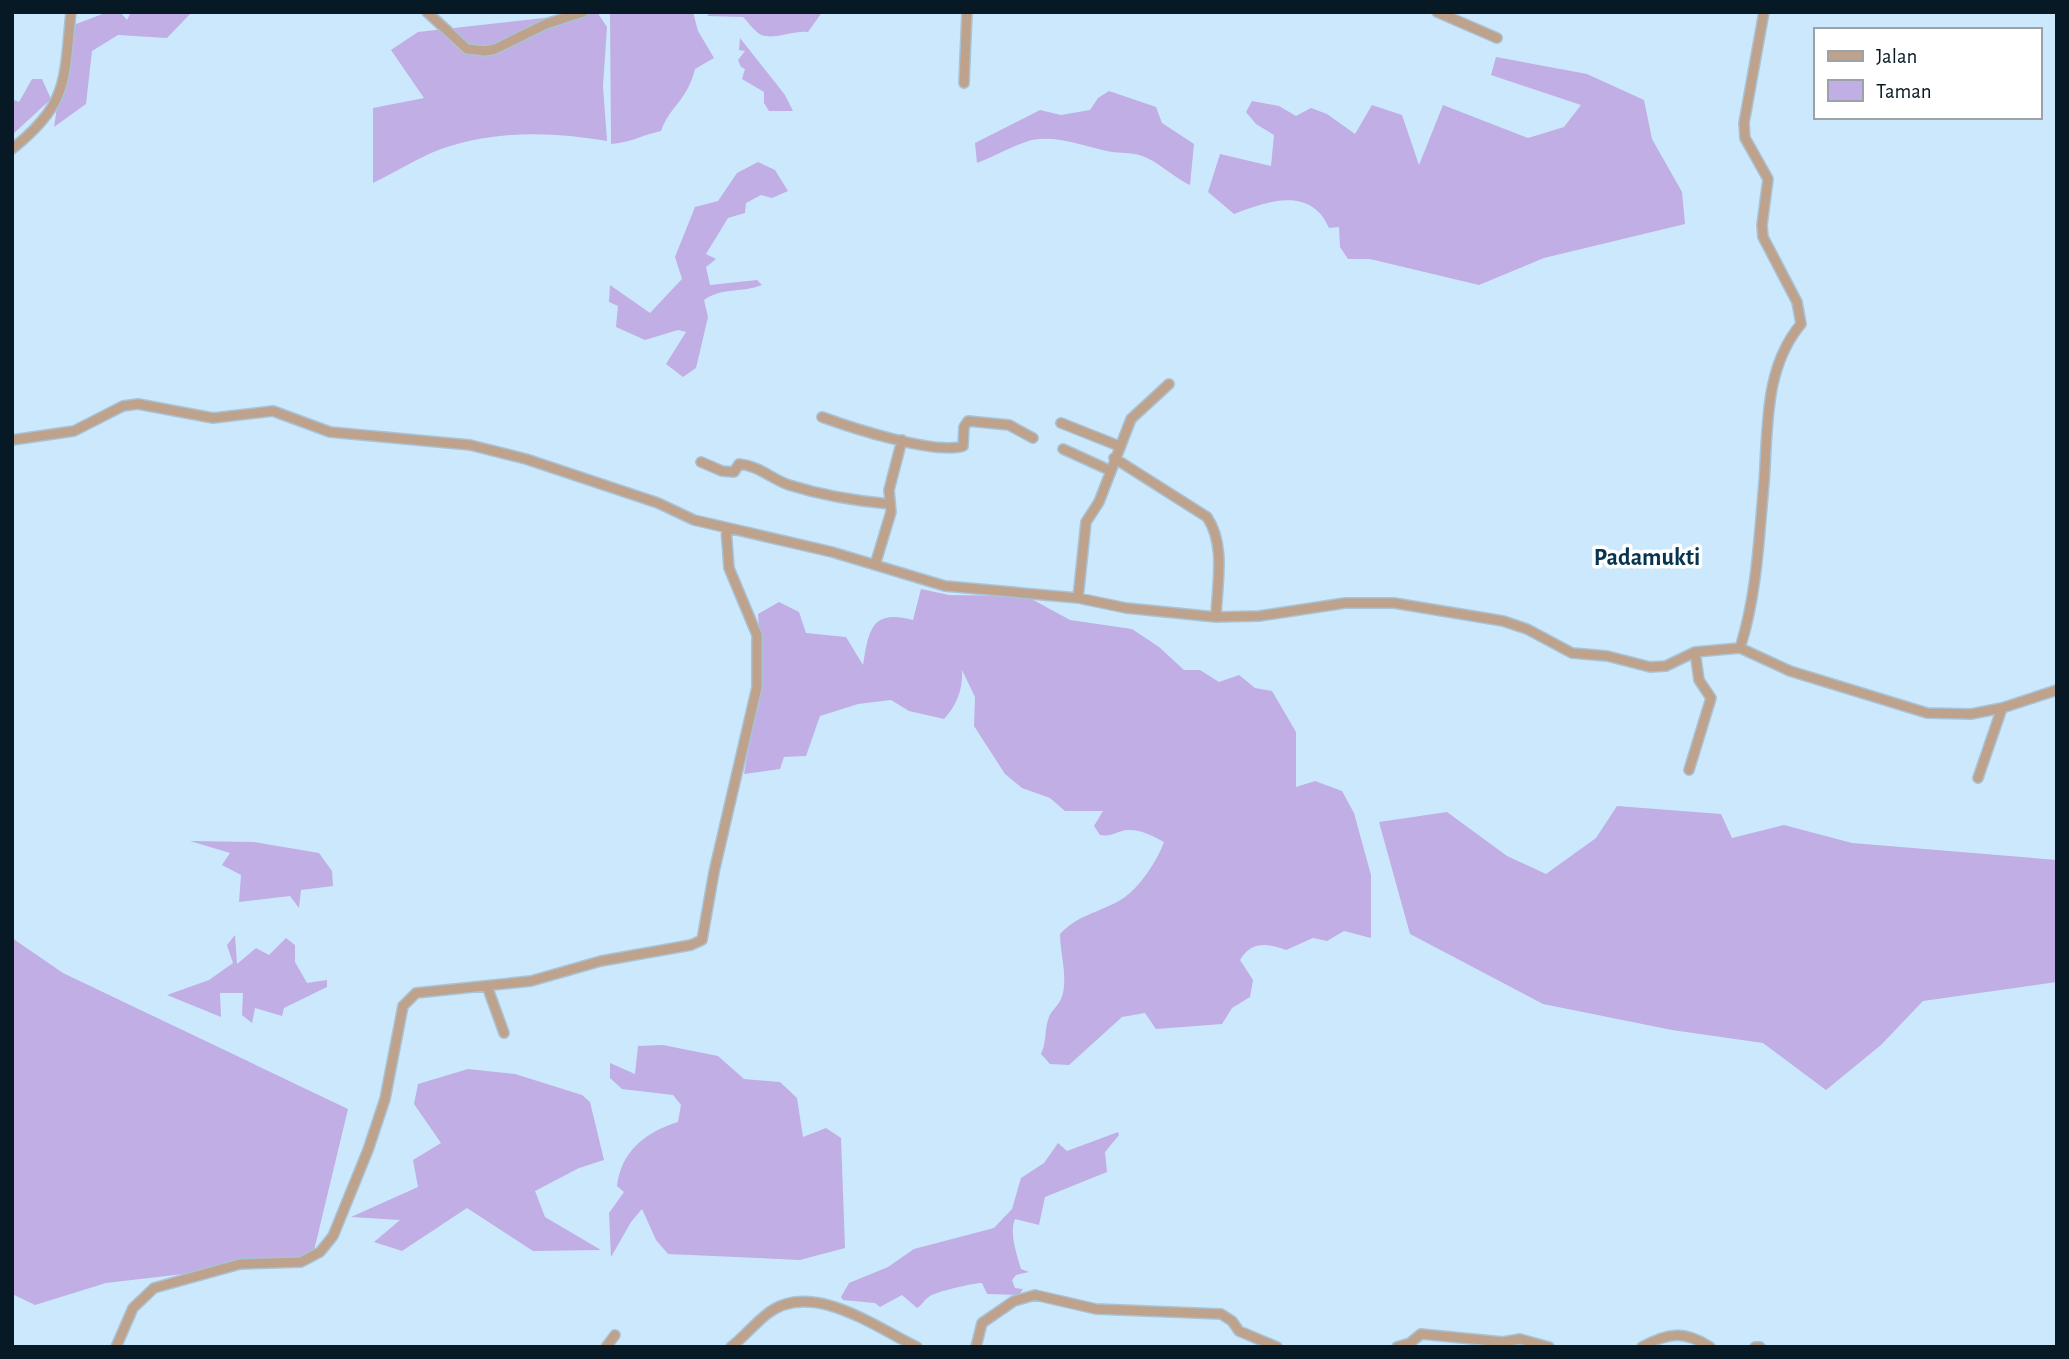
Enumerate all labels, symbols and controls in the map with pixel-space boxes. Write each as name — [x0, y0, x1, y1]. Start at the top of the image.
legend — [1814, 28, 2041, 119]
text: Jalan — [1876, 46, 1917, 67]
text: Taman — [1876, 81, 1932, 102]
district label: Padamukti — [1594, 546, 1700, 570]

